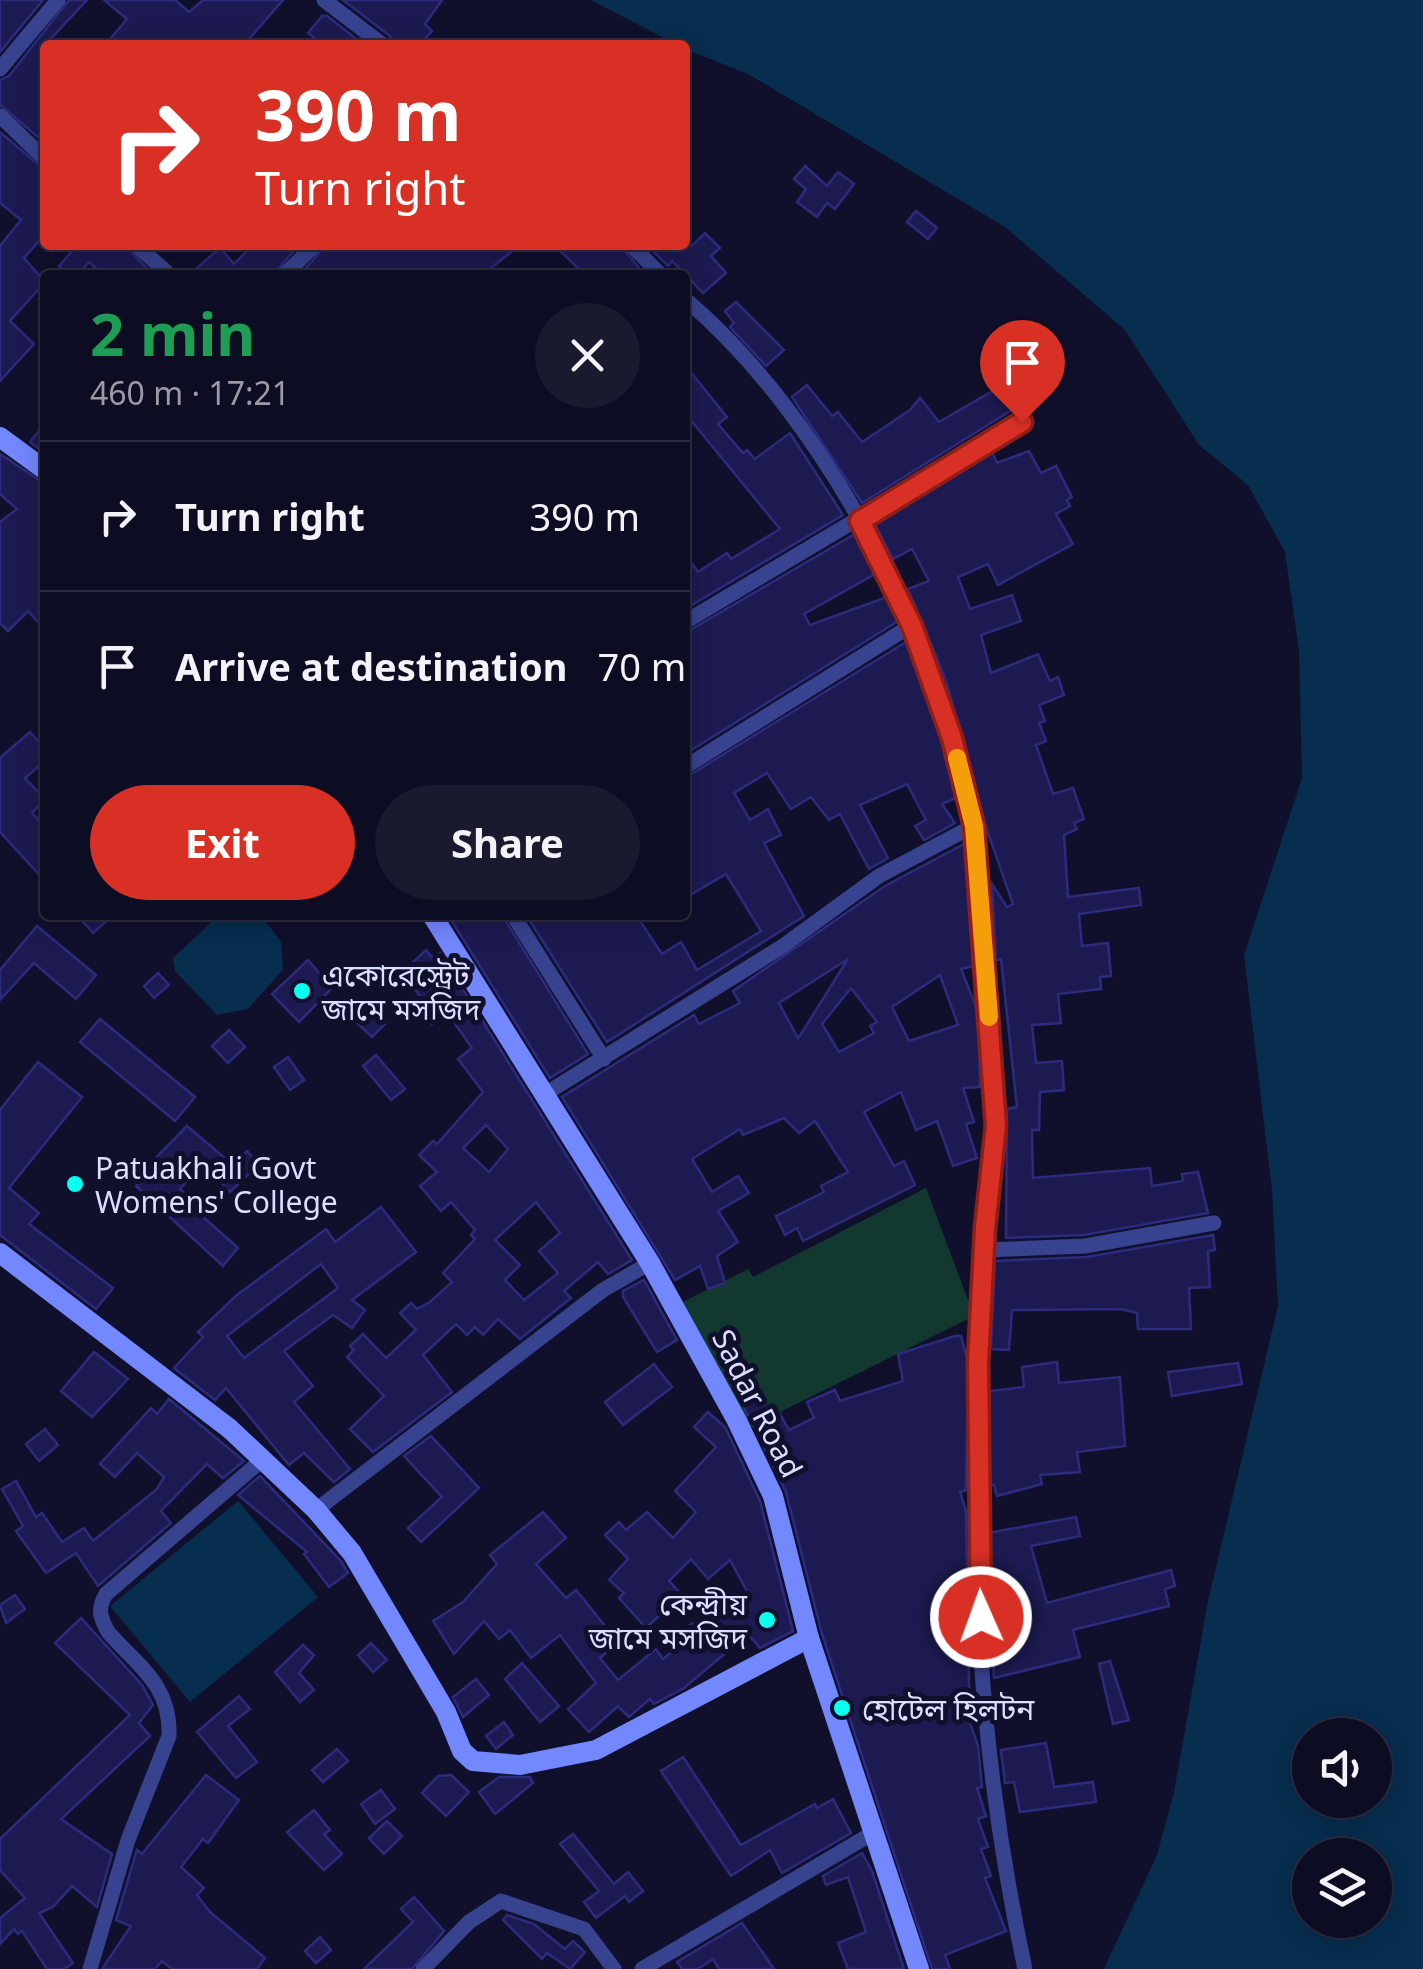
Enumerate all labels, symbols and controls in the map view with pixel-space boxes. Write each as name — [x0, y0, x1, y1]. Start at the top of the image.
text: 390 m — [255, 66, 462, 162]
icon: right — [90, 80, 220, 210]
text: Turn right — [255, 157, 466, 218]
text: 2 min — [90, 292, 255, 374]
button: close — [535, 303, 640, 408]
pin — [980, 320, 1065, 423]
icon: arrive — [995, 335, 1050, 390]
text: 460 m · 17:21 — [90, 371, 290, 414]
icon: right — [90, 489, 145, 544]
text: Turn right — [175, 490, 365, 542]
text: 390 m — [529, 490, 640, 542]
icon: arrive — [90, 639, 145, 694]
text: Arrive at destination — [175, 640, 567, 692]
text: 70 m — [597, 640, 686, 692]
button: Exit — [90, 785, 355, 900]
button: Share — [375, 785, 640, 900]
place label: একোরেস্ট্রেট জামে মসজিদ — [321, 954, 481, 1029]
marker: একোরেস্ট্রেট জামে মসজিদ — [291, 980, 313, 1002]
place label: Patuakhali Govt Womens' College — [95, 1147, 338, 1222]
marker: Patuakhali Govt Womens' College — [64, 1173, 86, 1195]
street label: Sadar Road — [703, 1322, 813, 1484]
position arrow — [929, 1565, 1033, 1669]
place label: কেন্দ্রীয় জামে মসজিদ — [588, 1583, 748, 1658]
marker: কেন্দ্রীয় জামে মসজিদ — [756, 1609, 778, 1631]
place label: হোটেল হিলটন — [862, 1688, 1035, 1729]
marker: হোটেল হিলটন — [831, 1697, 853, 1719]
map controls — [1292, 1718, 1392, 1938]
button: sound — [1292, 1718, 1392, 1818]
button: layers — [1292, 1838, 1392, 1938]

